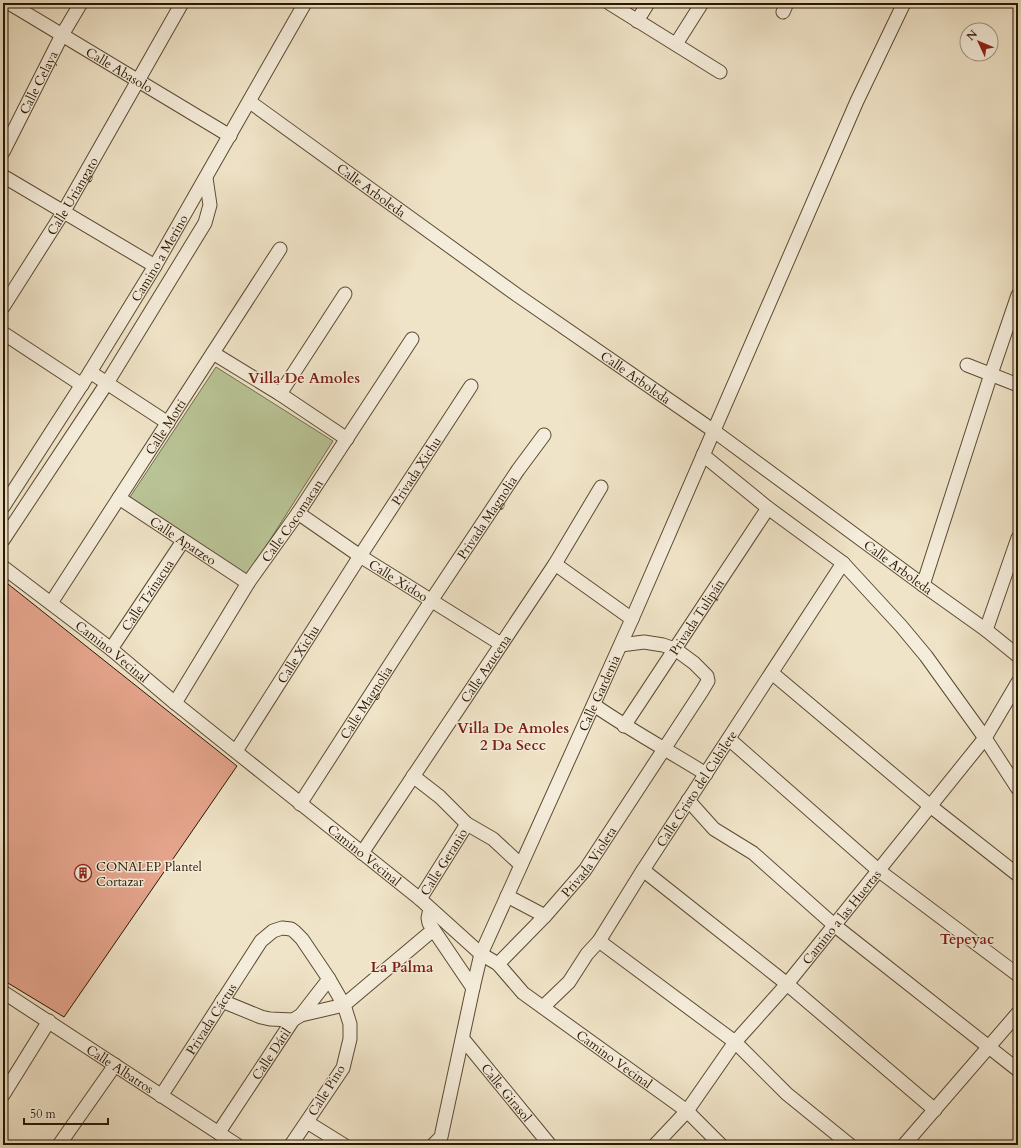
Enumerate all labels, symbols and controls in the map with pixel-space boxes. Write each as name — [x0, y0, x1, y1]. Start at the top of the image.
north arrow — [959, 22, 999, 62]
text: N — [963, 26, 981, 44]
street label: Calle Abasolo — [82, 43, 156, 97]
street label: Calle Celaya — [15, 48, 63, 118]
street label: Calle Uriangato — [43, 154, 103, 239]
street label: Calle Arboleda — [333, 160, 410, 222]
street label: Camino a Merino — [127, 211, 193, 305]
street label: Calle Arboleda — [597, 347, 674, 409]
district label: Villa De Amoles — [248, 368, 360, 388]
street label: Calle Motti — [141, 396, 191, 458]
street label: Privada Xichu — [388, 433, 446, 509]
street label: Privada Magnolia — [453, 472, 522, 563]
street label: Calle Cocomacan — [258, 475, 328, 566]
street label: Calle Apatzeo — [146, 513, 220, 570]
street label: Calle Arboleda — [860, 536, 936, 599]
street label: Calle Tzinacua — [118, 556, 178, 635]
street label: Calle Xidoo — [365, 556, 431, 606]
street label: Privada Tulipán — [665, 575, 729, 659]
street label: Camino Vecinal — [71, 617, 153, 688]
street label: Calle Xichu — [273, 622, 324, 687]
street label: Calle Azucena — [457, 631, 516, 707]
street label: Calle Gardenia — [575, 652, 625, 734]
street label: Calle Magnolia — [336, 662, 397, 743]
district label: Villa De Amoles 2 Da Secc — [457, 718, 569, 755]
street label: Calle Cristo del Cubilete — [652, 727, 742, 851]
street label: Camino Vecinal — [323, 820, 405, 891]
street label: Privada Violeta — [557, 823, 621, 901]
street label: Calle Geranio — [416, 825, 472, 899]
place label: CONALEP Plantel Cortazar — [96, 858, 203, 891]
building icon: CONALEP Plantel Cortazar — [73, 863, 93, 883]
street label: Camino a las Huertas — [798, 866, 886, 969]
district label: Tepeyac — [940, 929, 994, 949]
district label: La Palma — [371, 957, 434, 977]
street label: Privada Cáctus — [182, 980, 241, 1058]
street label: Calle Dátil — [248, 1024, 296, 1084]
street label: Camino Vecinal — [572, 1026, 656, 1094]
street label: Calle Albatros — [82, 1041, 157, 1098]
street label: Calle Girasol — [477, 1060, 536, 1127]
street label: Calle Pino — [304, 1061, 350, 1120]
scale bar — [24, 1100, 108, 1126]
text: 50 m — [30, 1106, 57, 1122]

